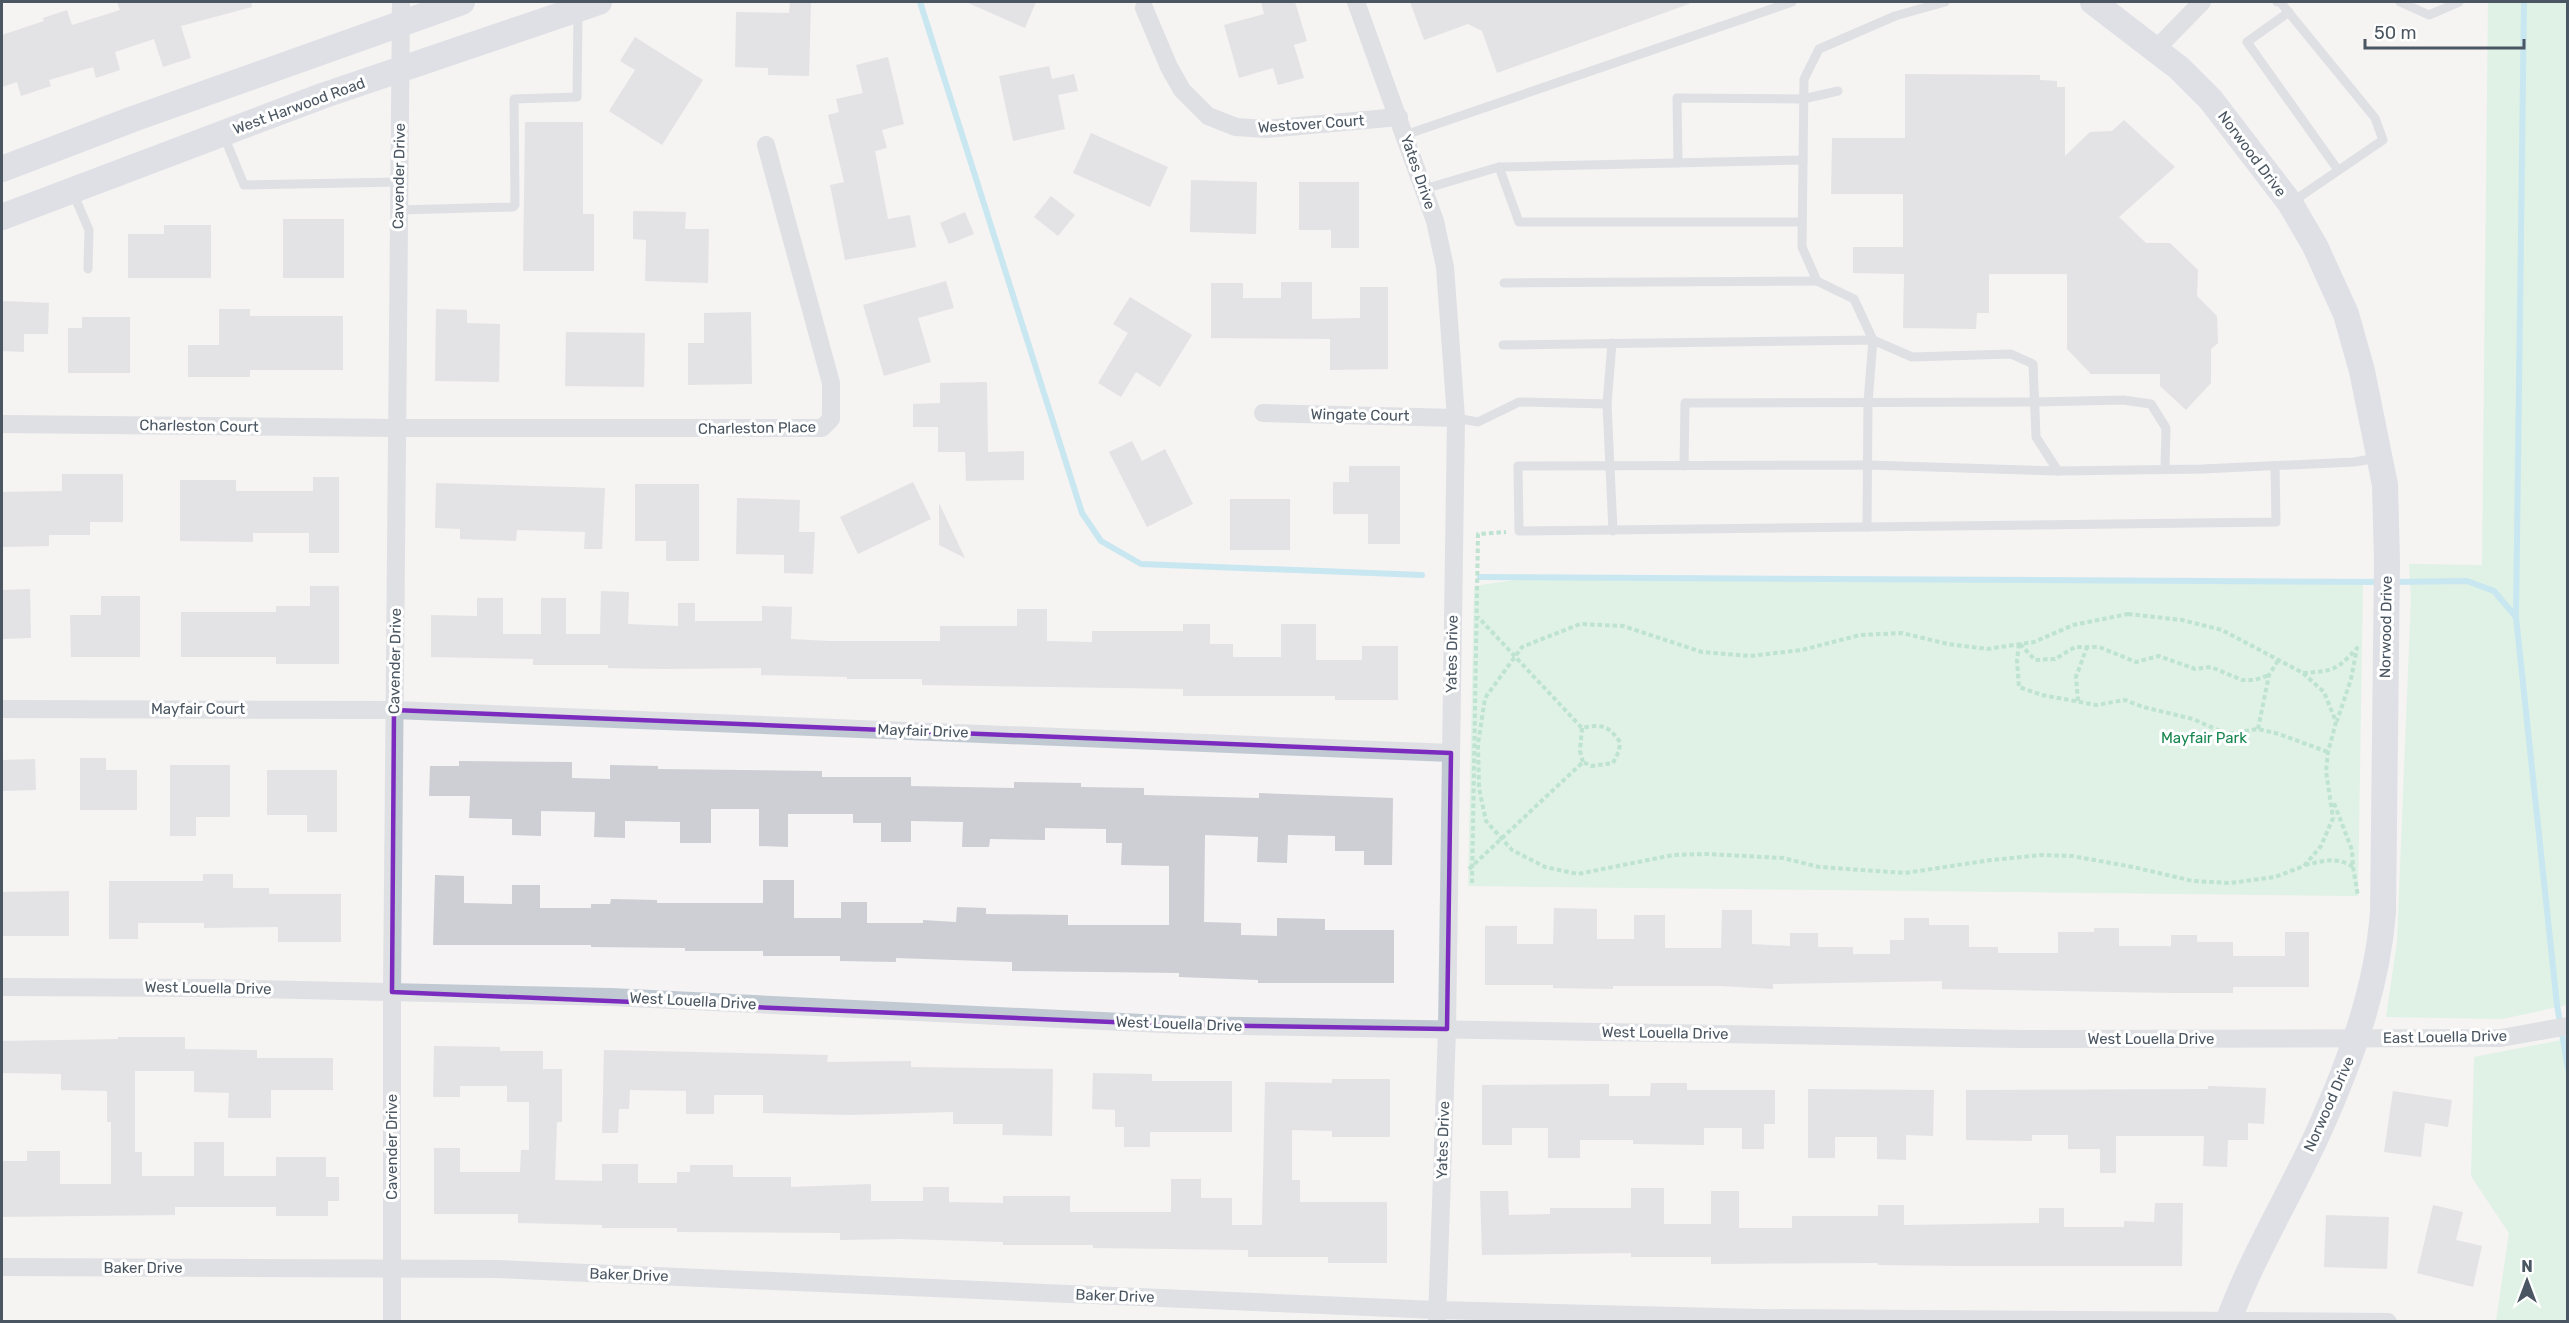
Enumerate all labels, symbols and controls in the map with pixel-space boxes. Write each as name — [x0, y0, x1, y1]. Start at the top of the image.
scale bar — [2365, 12, 2524, 50]
text: 50 m — [2374, 22, 2417, 44]
street label: West Harwood Road — [231, 74, 367, 138]
street label: Norwood Drive — [2214, 108, 2290, 200]
street label: Westover Court — [1257, 111, 1365, 137]
street label: Cavender Drive — [389, 123, 409, 229]
street label: Yates Drive — [1397, 132, 1439, 212]
street label: Wingate Court — [1310, 405, 1410, 425]
street label: Charleston Court — [139, 416, 259, 436]
street label: Charleston Place — [698, 418, 816, 438]
street label: Norwood Drive — [2376, 576, 2396, 678]
street label: Cavender Drive — [385, 608, 405, 714]
street label: Yates Drive — [1442, 615, 1462, 693]
street label: Mayfair Court — [151, 700, 245, 718]
street label: Mayfair Drive — [877, 720, 969, 742]
park label: Mayfair Park — [2161, 729, 2247, 747]
street label: West Louella Drive — [144, 978, 272, 998]
street label: West Louella Drive — [629, 989, 757, 1013]
street label: West Louella Drive — [1115, 1013, 1243, 1035]
street label: West Louella Drive — [1601, 1023, 1729, 1043]
street label: East Louella Drive — [2383, 1027, 2507, 1047]
street label: West Louella Drive — [2088, 1030, 2214, 1048]
street label: Norwood Drive — [2300, 1054, 2358, 1154]
street label: Cavender Drive — [383, 1094, 401, 1200]
street label: Yates Drive — [1433, 1101, 1453, 1179]
north arrow — [2497, 1251, 2557, 1311]
text: N — [2521, 1257, 2533, 1276]
street label: Baker Drive — [103, 1259, 183, 1277]
street label: Baker Drive — [589, 1265, 669, 1285]
street label: Baker Drive — [1075, 1286, 1155, 1306]

